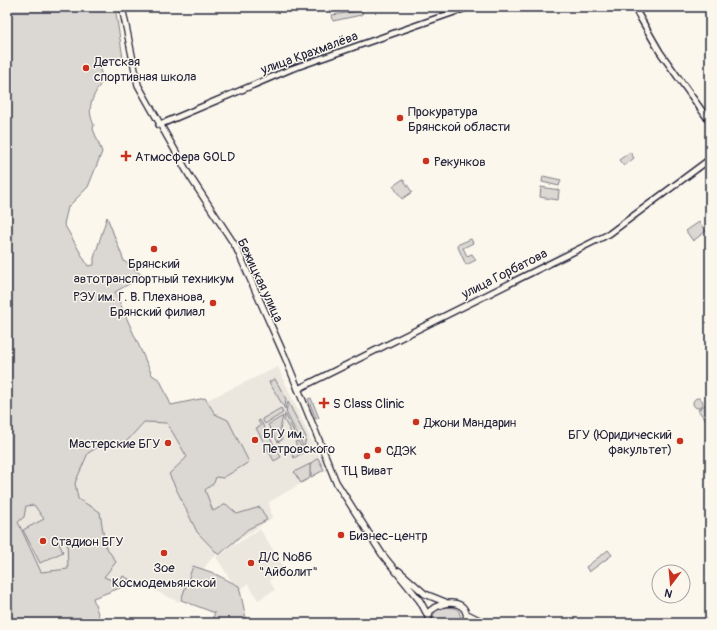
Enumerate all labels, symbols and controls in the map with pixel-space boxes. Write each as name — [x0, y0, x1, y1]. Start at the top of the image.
street label: улица Крахмалёва — [258, 28, 360, 78]
place label: Детская спортивная школа — [93, 54, 196, 85]
marker: Детская спортивная школа — [81, 63, 91, 73]
place label: Прокуратура Брянской области — [408, 104, 510, 135]
marker: Прокуратура Брянской области — [395, 113, 405, 123]
place label: Атмосфера GOLD — [135, 149, 235, 165]
marker: Атмосфера GOLD — [120, 150, 132, 162]
place label: Рекунков — [434, 154, 486, 170]
marker: Рекунков — [421, 156, 431, 166]
street label: Бежицкая улица — [234, 236, 286, 325]
marker: Брянский автотранспортный техникум — [149, 244, 159, 254]
street label: улица Горбатова — [458, 245, 550, 303]
place label: Брянский автотранспортный техникум — [74, 256, 234, 287]
place label: РЭУ им. Г. В. Плеханова, Брянский филиал — [73, 289, 205, 320]
marker: РЭУ им. Г. В. Плеханова, Брянский филиал — [208, 298, 218, 308]
place label: S Class Clinic — [333, 396, 405, 412]
marker: S Class Clinic — [318, 397, 330, 409]
place label: Джони Мандарин — [423, 415, 516, 431]
marker: Джони Мандарин — [411, 417, 421, 427]
place label: БГУ им. Петровского — [263, 426, 335, 457]
place label: БГУ (Юридический факультет) — [568, 427, 672, 458]
marker: БГУ им. Петровского — [250, 435, 260, 445]
place label: Мастерские БГУ — [69, 436, 160, 452]
marker: БГУ (Юридический факультет) — [675, 436, 685, 446]
marker: Мастерские БГУ — [163, 438, 173, 448]
place label: СДЭК — [386, 443, 417, 459]
marker: СДЭК — [373, 445, 383, 455]
marker: ТЦ Виват — [362, 451, 372, 461]
place label: ТЦ Виват — [341, 463, 393, 479]
place label: Бизнес-центр — [349, 528, 428, 544]
marker: Бизнес-центр — [336, 530, 346, 540]
place label: Стадион БГУ — [51, 534, 123, 550]
marker: Стадион БГУ — [38, 536, 48, 546]
marker: Зое Космодемьянской — [159, 548, 169, 558]
place label: Д/С №86 "Айболит" — [258, 549, 318, 580]
marker: Д/С №86 "Айболит" — [246, 558, 256, 568]
place label: Зое Космодемьянской — [112, 560, 216, 591]
north arrow — [651, 564, 691, 604]
text: N — [662, 586, 674, 600]

